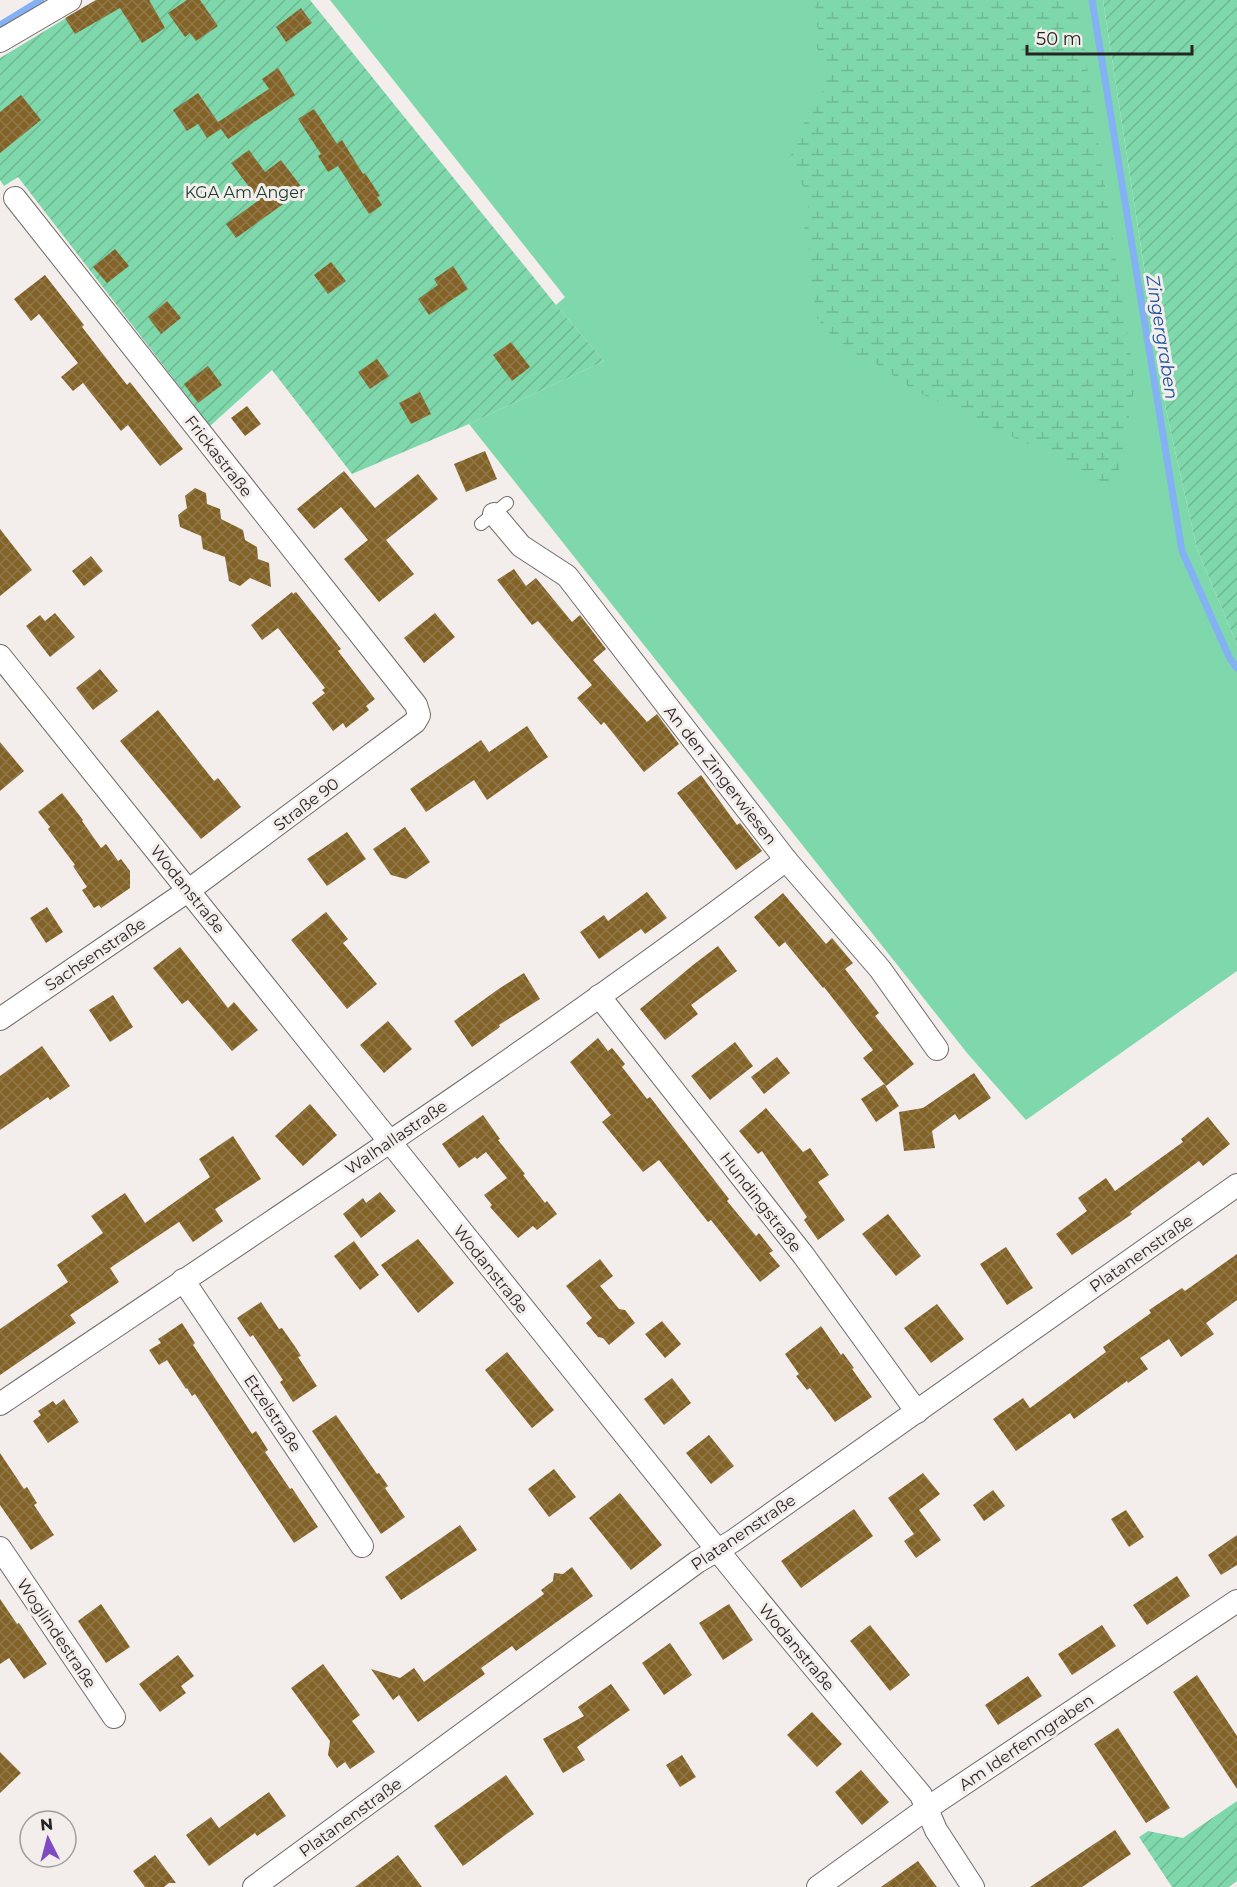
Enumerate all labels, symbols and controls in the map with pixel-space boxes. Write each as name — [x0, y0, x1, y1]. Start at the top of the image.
scale bar — [1027, 18, 1192, 56]
text: 50 m — [1036, 28, 1082, 50]
park label: KGA Am Anger — [185, 183, 305, 202]
water label: Zingergraben — [1141, 272, 1183, 401]
street label: Frickastraße — [181, 412, 256, 501]
street label: An den Zingerwiesen — [660, 702, 781, 849]
street label: Straße 90 — [270, 774, 343, 835]
street label: Wodanstraße — [146, 841, 229, 937]
street label: Sachsenstraße — [41, 914, 149, 995]
street label: Walhallastraße — [342, 1096, 451, 1179]
street label: Hundingstraße — [716, 1149, 805, 1256]
street label: Platanenstraße — [1086, 1211, 1197, 1296]
street label: Wodanstraße — [449, 1221, 532, 1317]
street label: Etzelstraße — [240, 1371, 305, 1455]
street label: Platanenstraße — [687, 1490, 799, 1574]
street label: Woglindestraße — [13, 1575, 100, 1692]
street label: Wodanstraße — [755, 1600, 839, 1695]
street label: Am Iderfenngraben — [955, 1690, 1097, 1795]
street label: Platanenstraße — [295, 1774, 405, 1861]
north arrow — [18, 1809, 78, 1869]
text: N — [39, 1814, 54, 1835]

